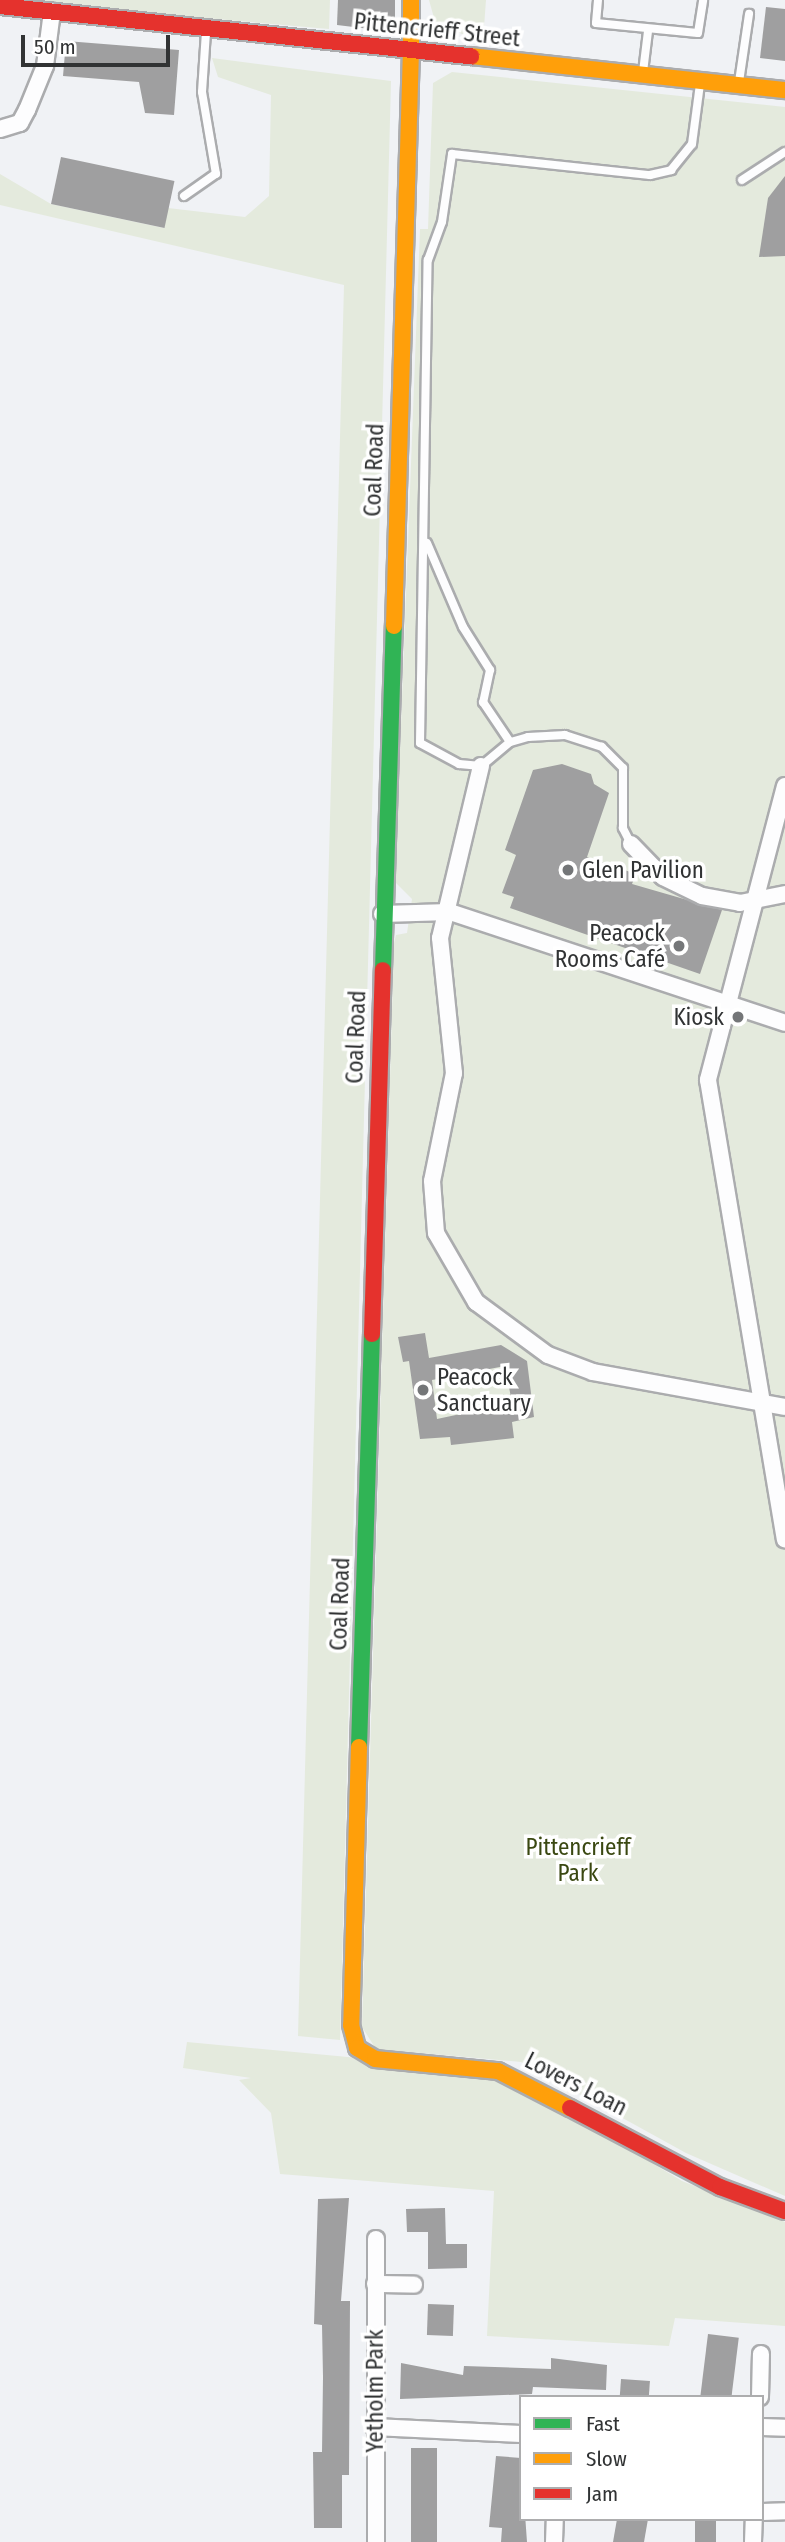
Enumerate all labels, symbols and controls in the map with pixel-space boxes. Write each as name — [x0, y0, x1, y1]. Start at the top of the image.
street label: Pittencrieff Street — [352, 8, 522, 52]
scale bar — [24, 21, 173, 65]
text: 50 m — [34, 34, 76, 60]
street label: Coal Road — [359, 423, 389, 517]
place label: Glen Pavilion — [582, 856, 704, 884]
marker: Glen Pavilion — [560, 862, 576, 878]
place label: Peacock Rooms Café — [555, 919, 665, 973]
marker: Peacock Rooms Café — [671, 938, 687, 954]
street label: Coal Road — [341, 990, 371, 1084]
place label: Kiosk — [673, 1003, 724, 1031]
marker: Kiosk — [730, 1009, 746, 1025]
place label: Peacock Sanctuary — [437, 1363, 531, 1417]
marker: Peacock Sanctuary — [415, 1382, 431, 1398]
street label: Coal Road — [325, 1557, 355, 1651]
park label: Pittencrieff Park — [525, 1833, 631, 1887]
street label: Lovers Loan — [520, 2046, 632, 2122]
street label: Yetholm Park — [361, 2329, 389, 2453]
legend — [519, 2395, 764, 2521]
text: Fast — [586, 2411, 620, 2437]
text: Slow — [586, 2446, 627, 2472]
text: Jam — [586, 2481, 618, 2507]

